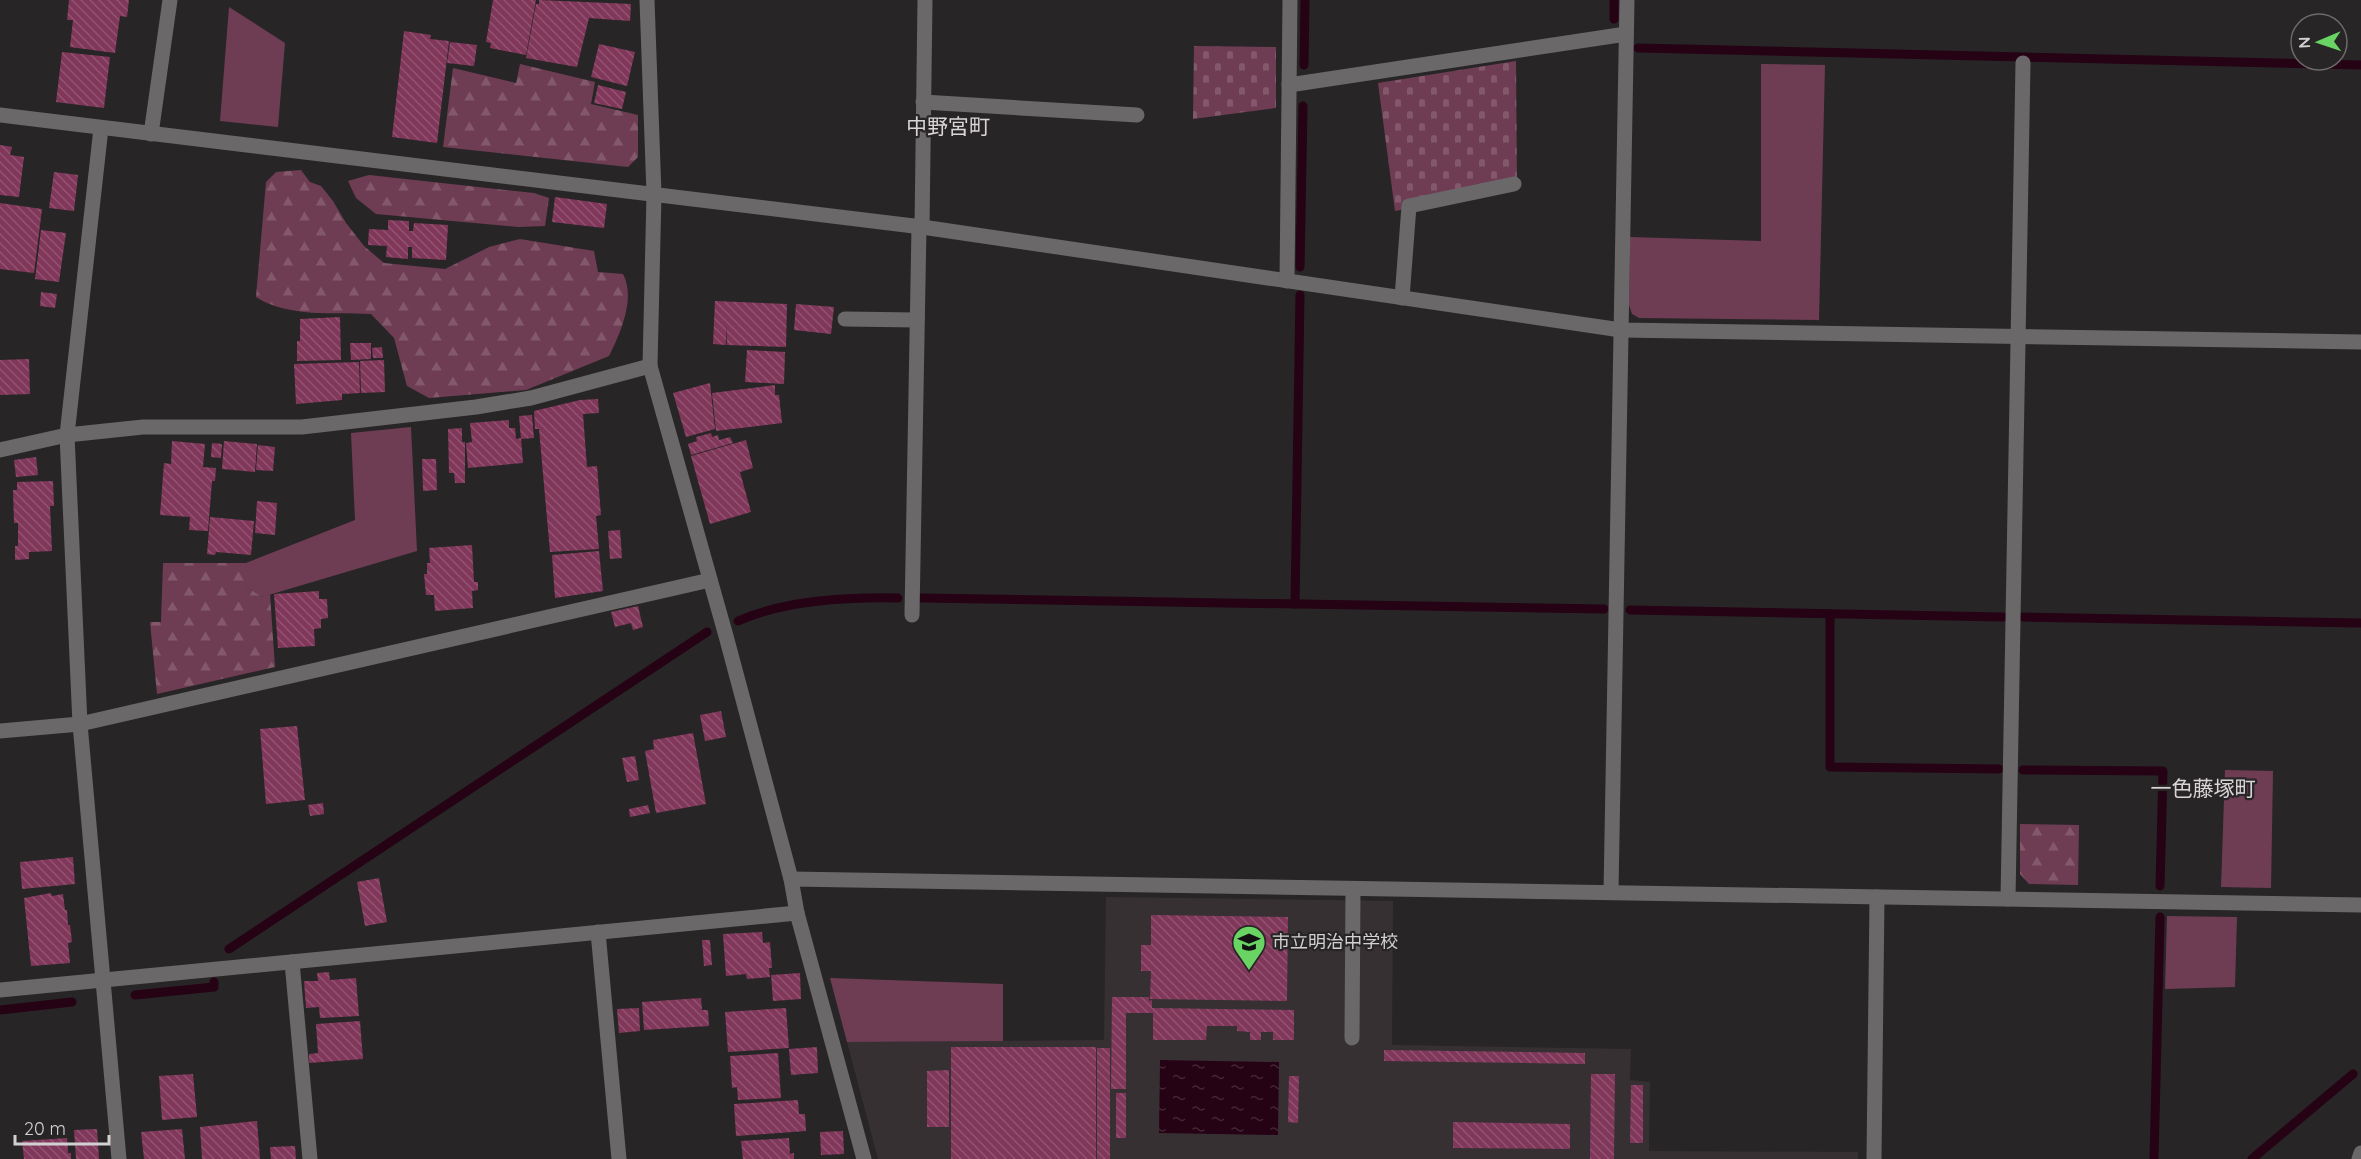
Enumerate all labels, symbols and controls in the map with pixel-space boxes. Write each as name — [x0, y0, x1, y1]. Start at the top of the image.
north arrow — [2289, 12, 2349, 72]
text: N — [2294, 36, 2314, 49]
district label: 中野宮町 — [906, 113, 990, 139]
district label: 一色藤塚町 — [2151, 775, 2256, 801]
school or university icon: 市立明治中学校 — [1231, 924, 1267, 971]
place label: 市立明治中学校 — [1272, 930, 1398, 953]
scale bar — [15, 1108, 110, 1146]
text: 20 m — [24, 1117, 66, 1140]

